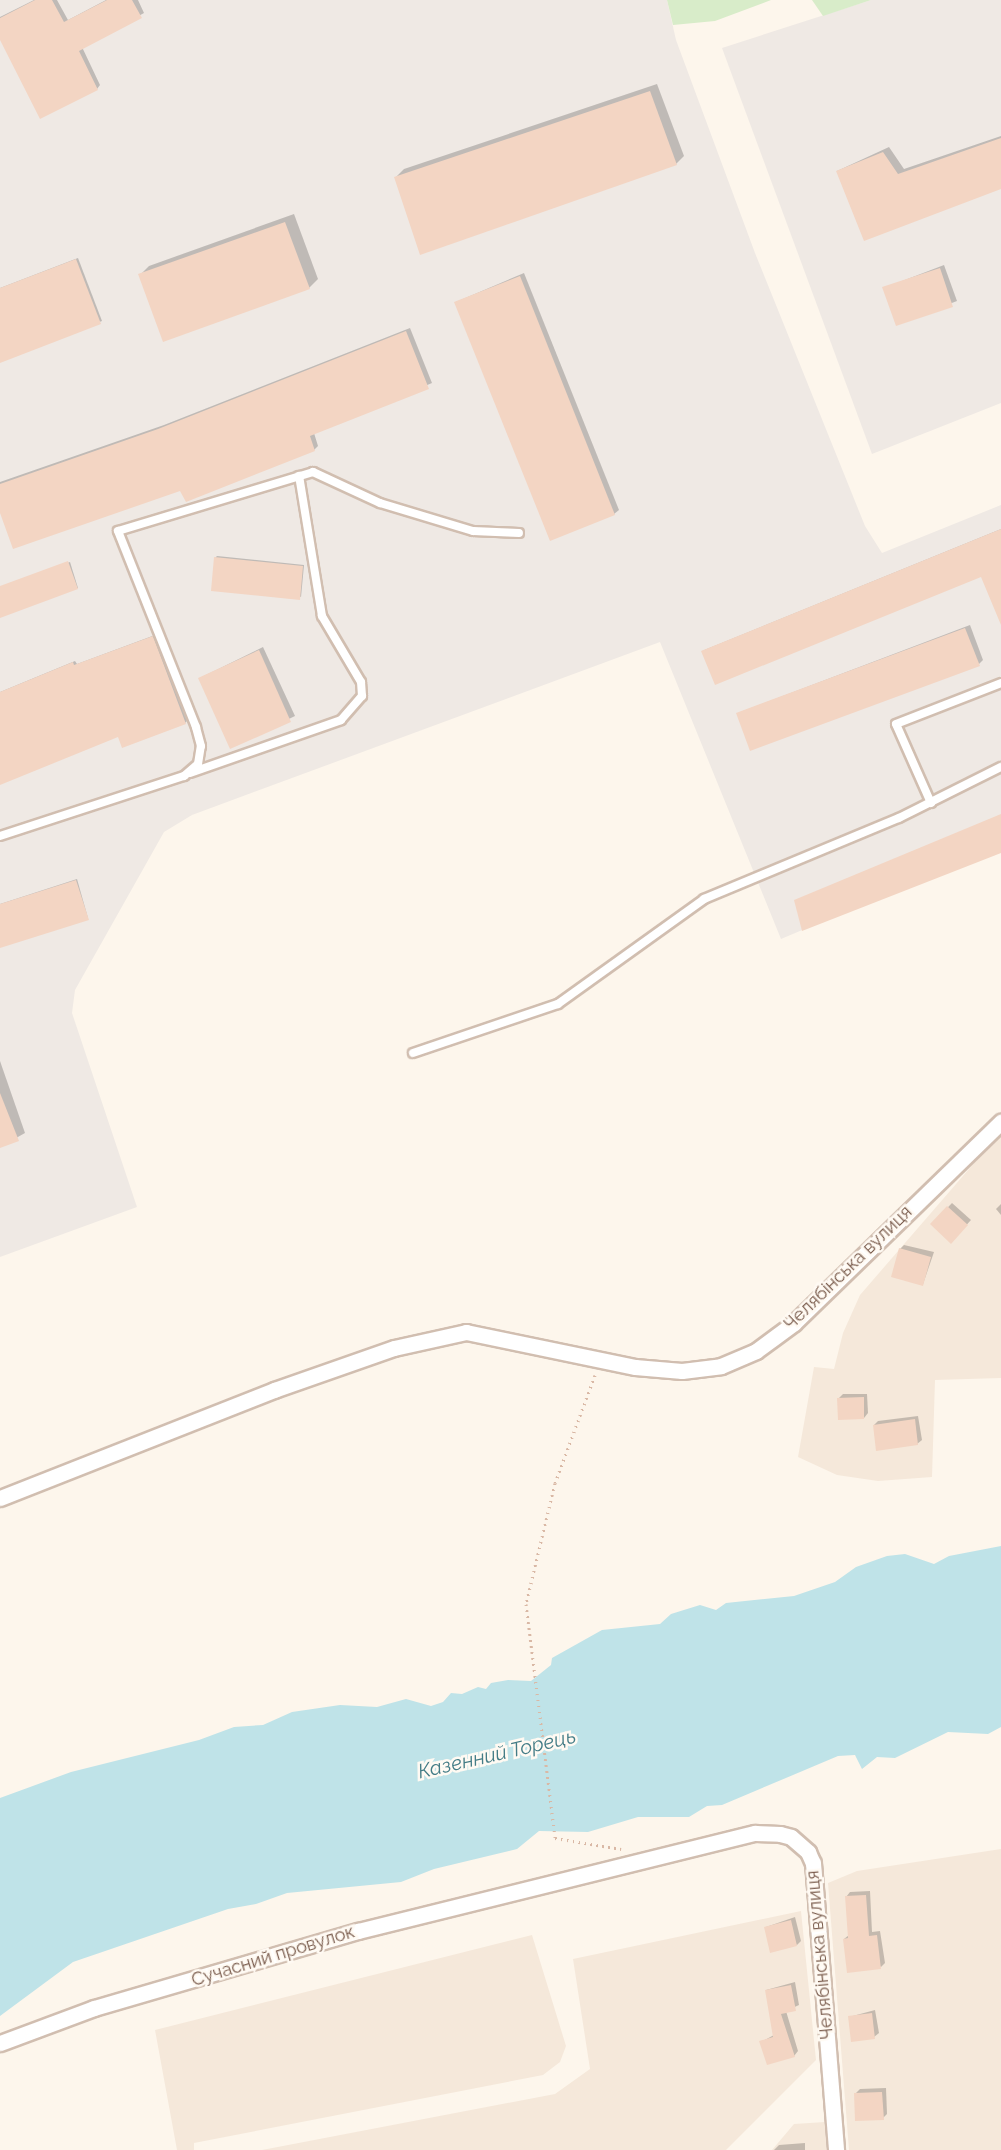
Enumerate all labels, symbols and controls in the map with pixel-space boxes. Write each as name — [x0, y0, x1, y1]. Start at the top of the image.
street label: Челябінська вулиця — [780, 1201, 916, 1335]
water label: Казенний Торець — [415, 1724, 579, 1784]
street label: Челябінська вулиця — [802, 1870, 838, 2040]
street label: Сучасний провулок — [189, 1921, 357, 1991]

